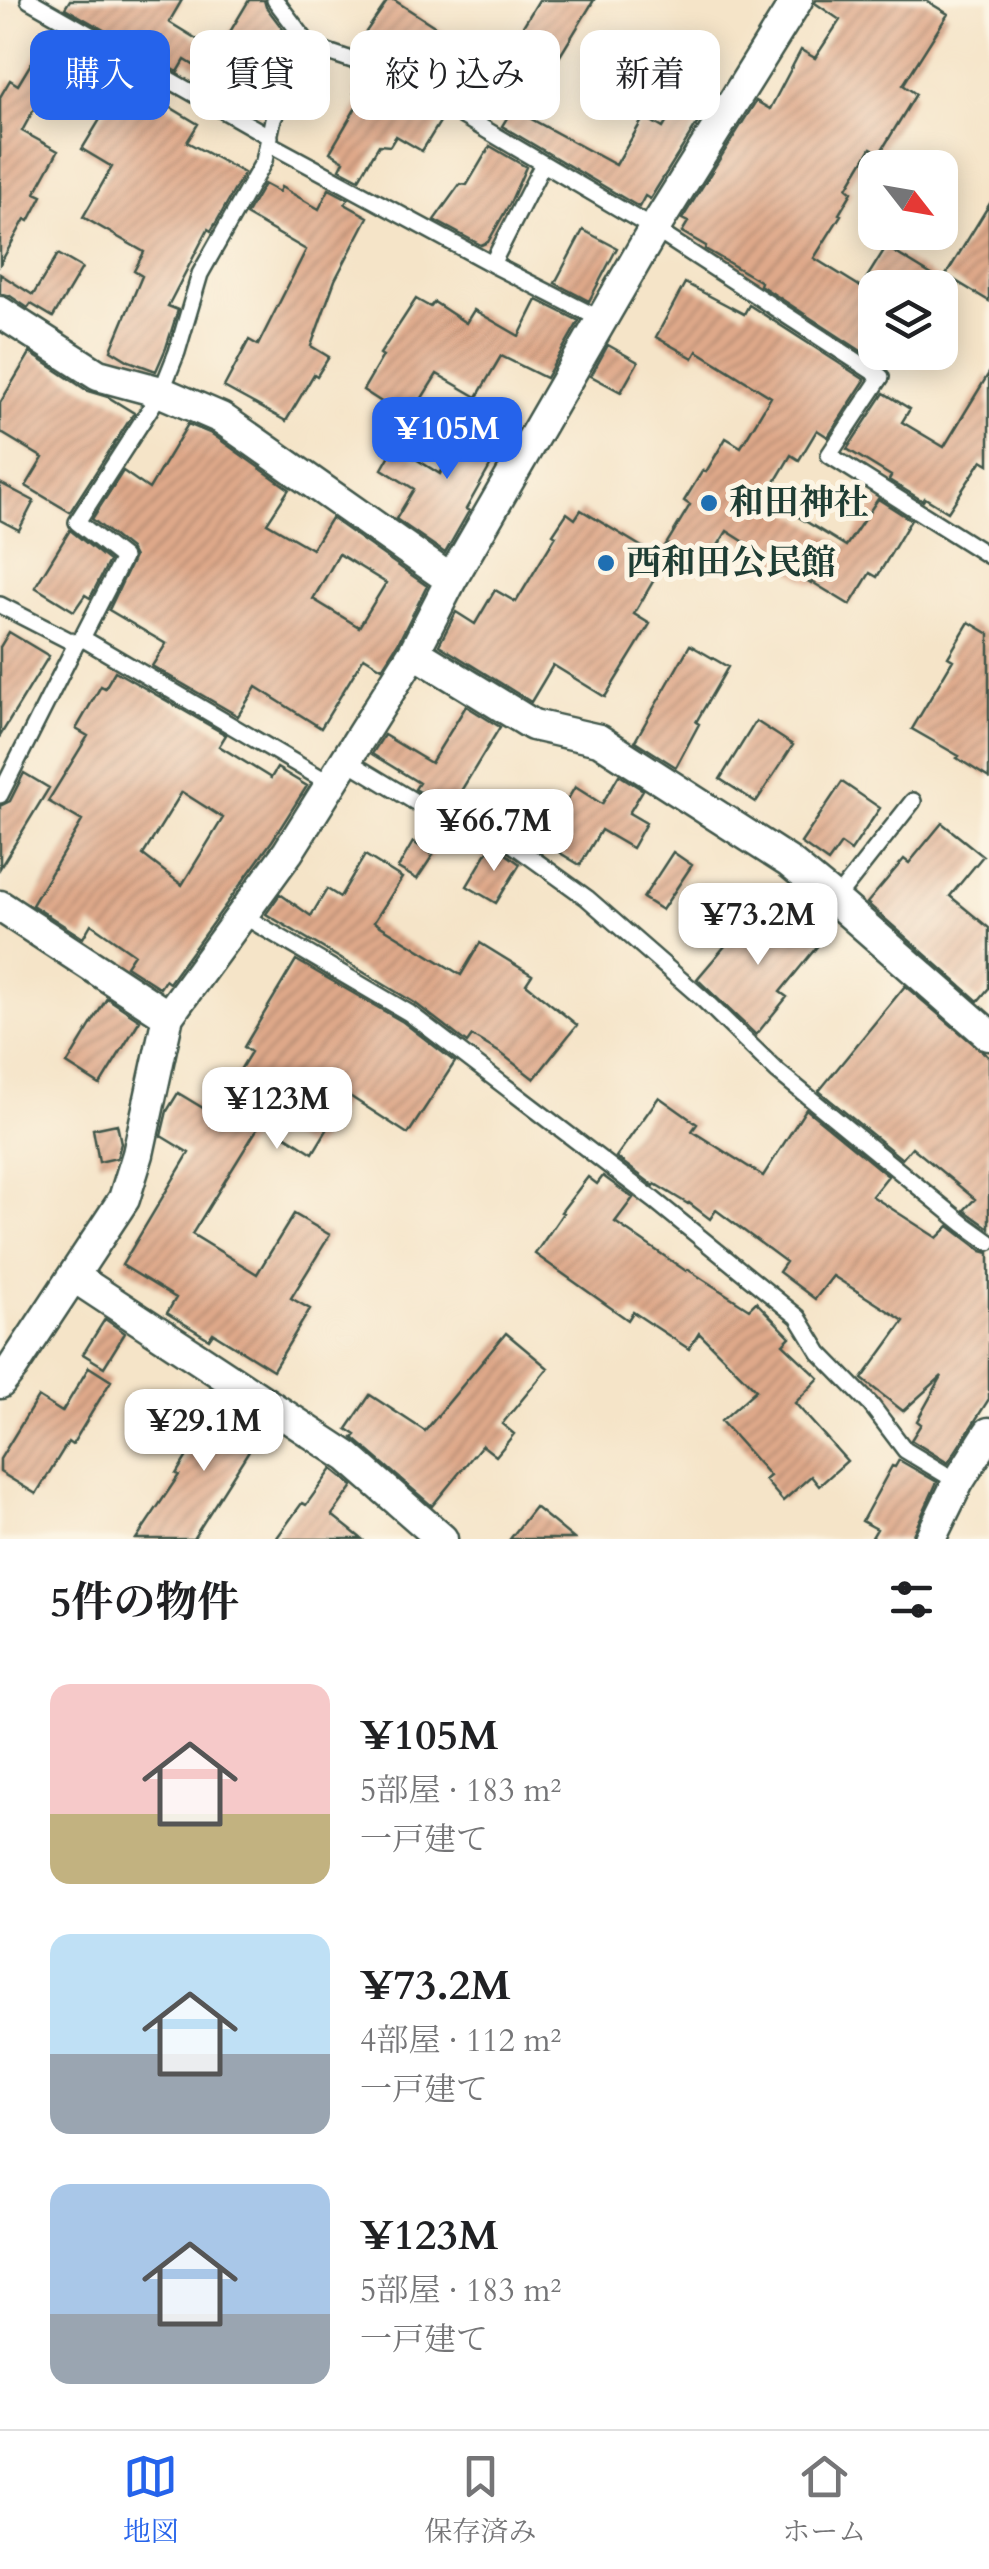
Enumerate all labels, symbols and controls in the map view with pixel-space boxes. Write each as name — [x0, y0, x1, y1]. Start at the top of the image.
chip: 購入 — [30, 30, 170, 120]
chip: 賃貸 — [190, 30, 330, 120]
chip: 絞り込み — [350, 30, 560, 120]
chip: 新着 — [580, 30, 720, 120]
north arrow — [858, 150, 958, 250]
map controls — [858, 150, 958, 370]
button: layers — [858, 270, 958, 370]
pin: ¥105M — [377, 397, 517, 482]
text: ¥105M — [394, 407, 500, 451]
place label: 和田神社 — [729, 479, 869, 527]
marker: 和田神社 — [698, 492, 720, 514]
place label: 西和田公民館 — [626, 539, 836, 587]
marker: 西和田公民館 — [595, 552, 617, 574]
pin: ¥66.7M — [413, 789, 575, 874]
text: ¥66.7M — [436, 799, 552, 843]
pin: ¥73.2M — [677, 883, 839, 968]
text: ¥73.2M — [700, 893, 816, 937]
pin: ¥123M — [207, 1067, 347, 1152]
text: ¥123M — [224, 1077, 330, 1121]
pin: ¥29.1M — [123, 1389, 285, 1474]
text: ¥29.1M — [146, 1399, 262, 1443]
icon: filters — [884, 1572, 939, 1627]
text: 5件の物件 — [50, 1574, 240, 1631]
text: ¥105M — [360, 1707, 499, 1764]
icon: home — [130, 1724, 250, 1844]
text: 5部屋 · 183 m² — [360, 1769, 561, 1813]
text: 一戸建て — [360, 1818, 488, 1862]
text: ¥73.2M — [360, 1957, 511, 2014]
icon: home — [130, 1974, 250, 2094]
text: 4部屋 · 112 m² — [360, 2019, 561, 2063]
text: 一戸建て — [360, 2068, 488, 2112]
text: ¥123M — [360, 2207, 499, 2264]
icon: home — [130, 2224, 250, 2344]
text: 5部屋 · 183 m² — [360, 2269, 561, 2313]
text: 一戸建て — [360, 2318, 488, 2362]
tab: 地図 — [123, 2449, 179, 2551]
tab: 保存済み — [424, 2449, 536, 2551]
tab: ホーム — [782, 2449, 866, 2551]

